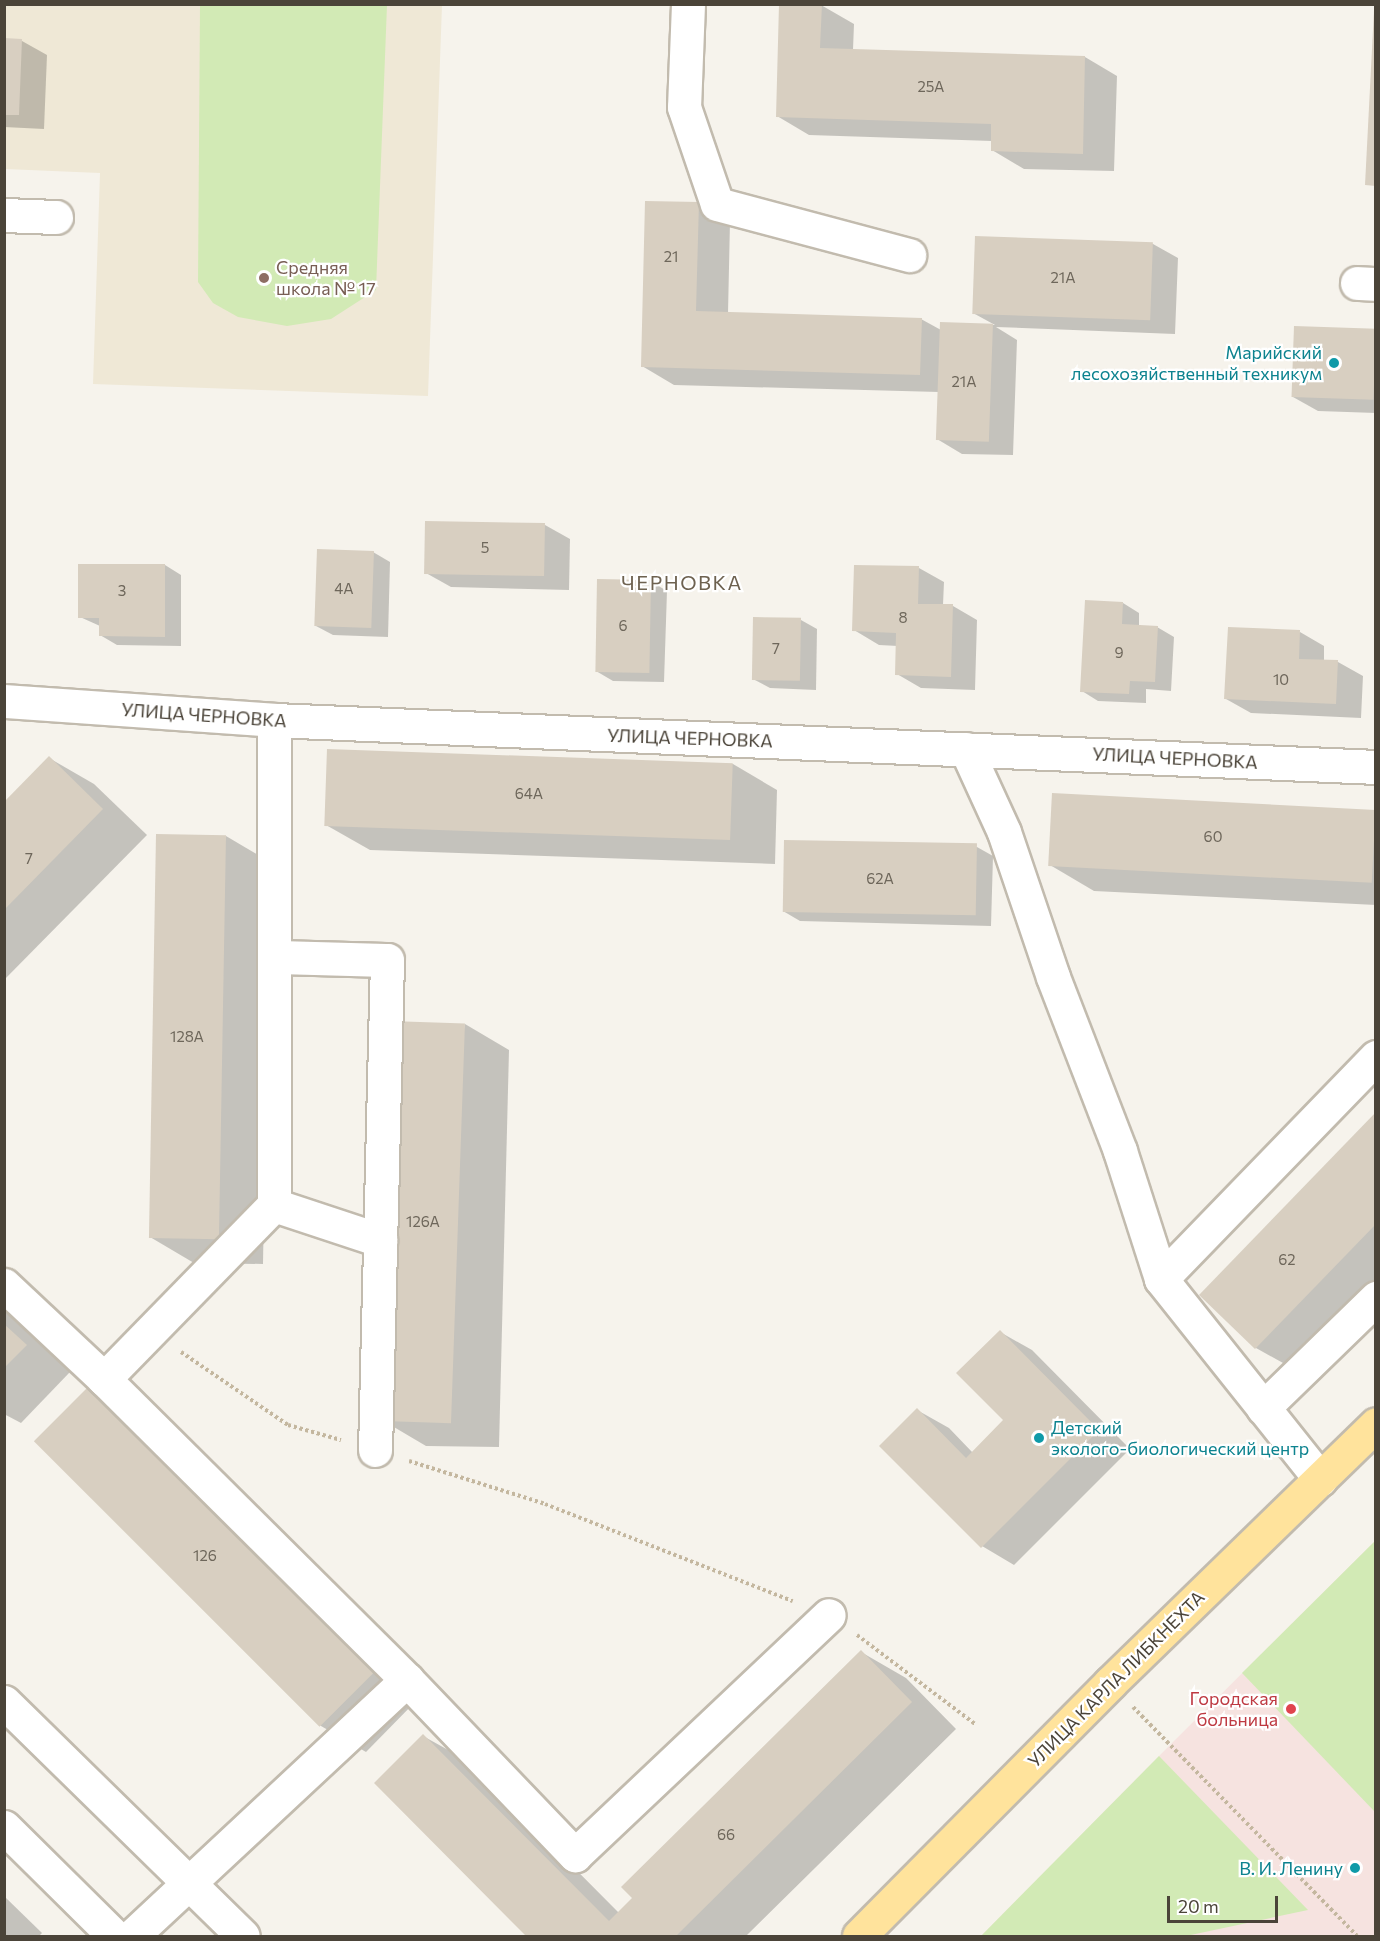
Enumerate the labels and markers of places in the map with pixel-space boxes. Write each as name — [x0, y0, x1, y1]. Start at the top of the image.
place label: Средняя школа № 17 — [276, 257, 376, 300]
marker: Средняя школа № 17 — [257, 271, 271, 285]
place label: Марийский лесохозяйственный техникум — [1071, 342, 1322, 385]
marker: Марийский лесохозяйственный техникум — [1327, 356, 1341, 370]
place label: Детский эколого-биологический центр — [1051, 1417, 1309, 1460]
marker: Детский эколого-биологический центр — [1032, 1431, 1046, 1445]
place label: Городская больница — [1189, 1688, 1278, 1730]
marker: Городская больница — [1282, 1700, 1300, 1718]
place label: В. И. Ленину — [1239, 1857, 1343, 1879]
marker: В. И. Ленину — [1348, 1861, 1362, 1875]

